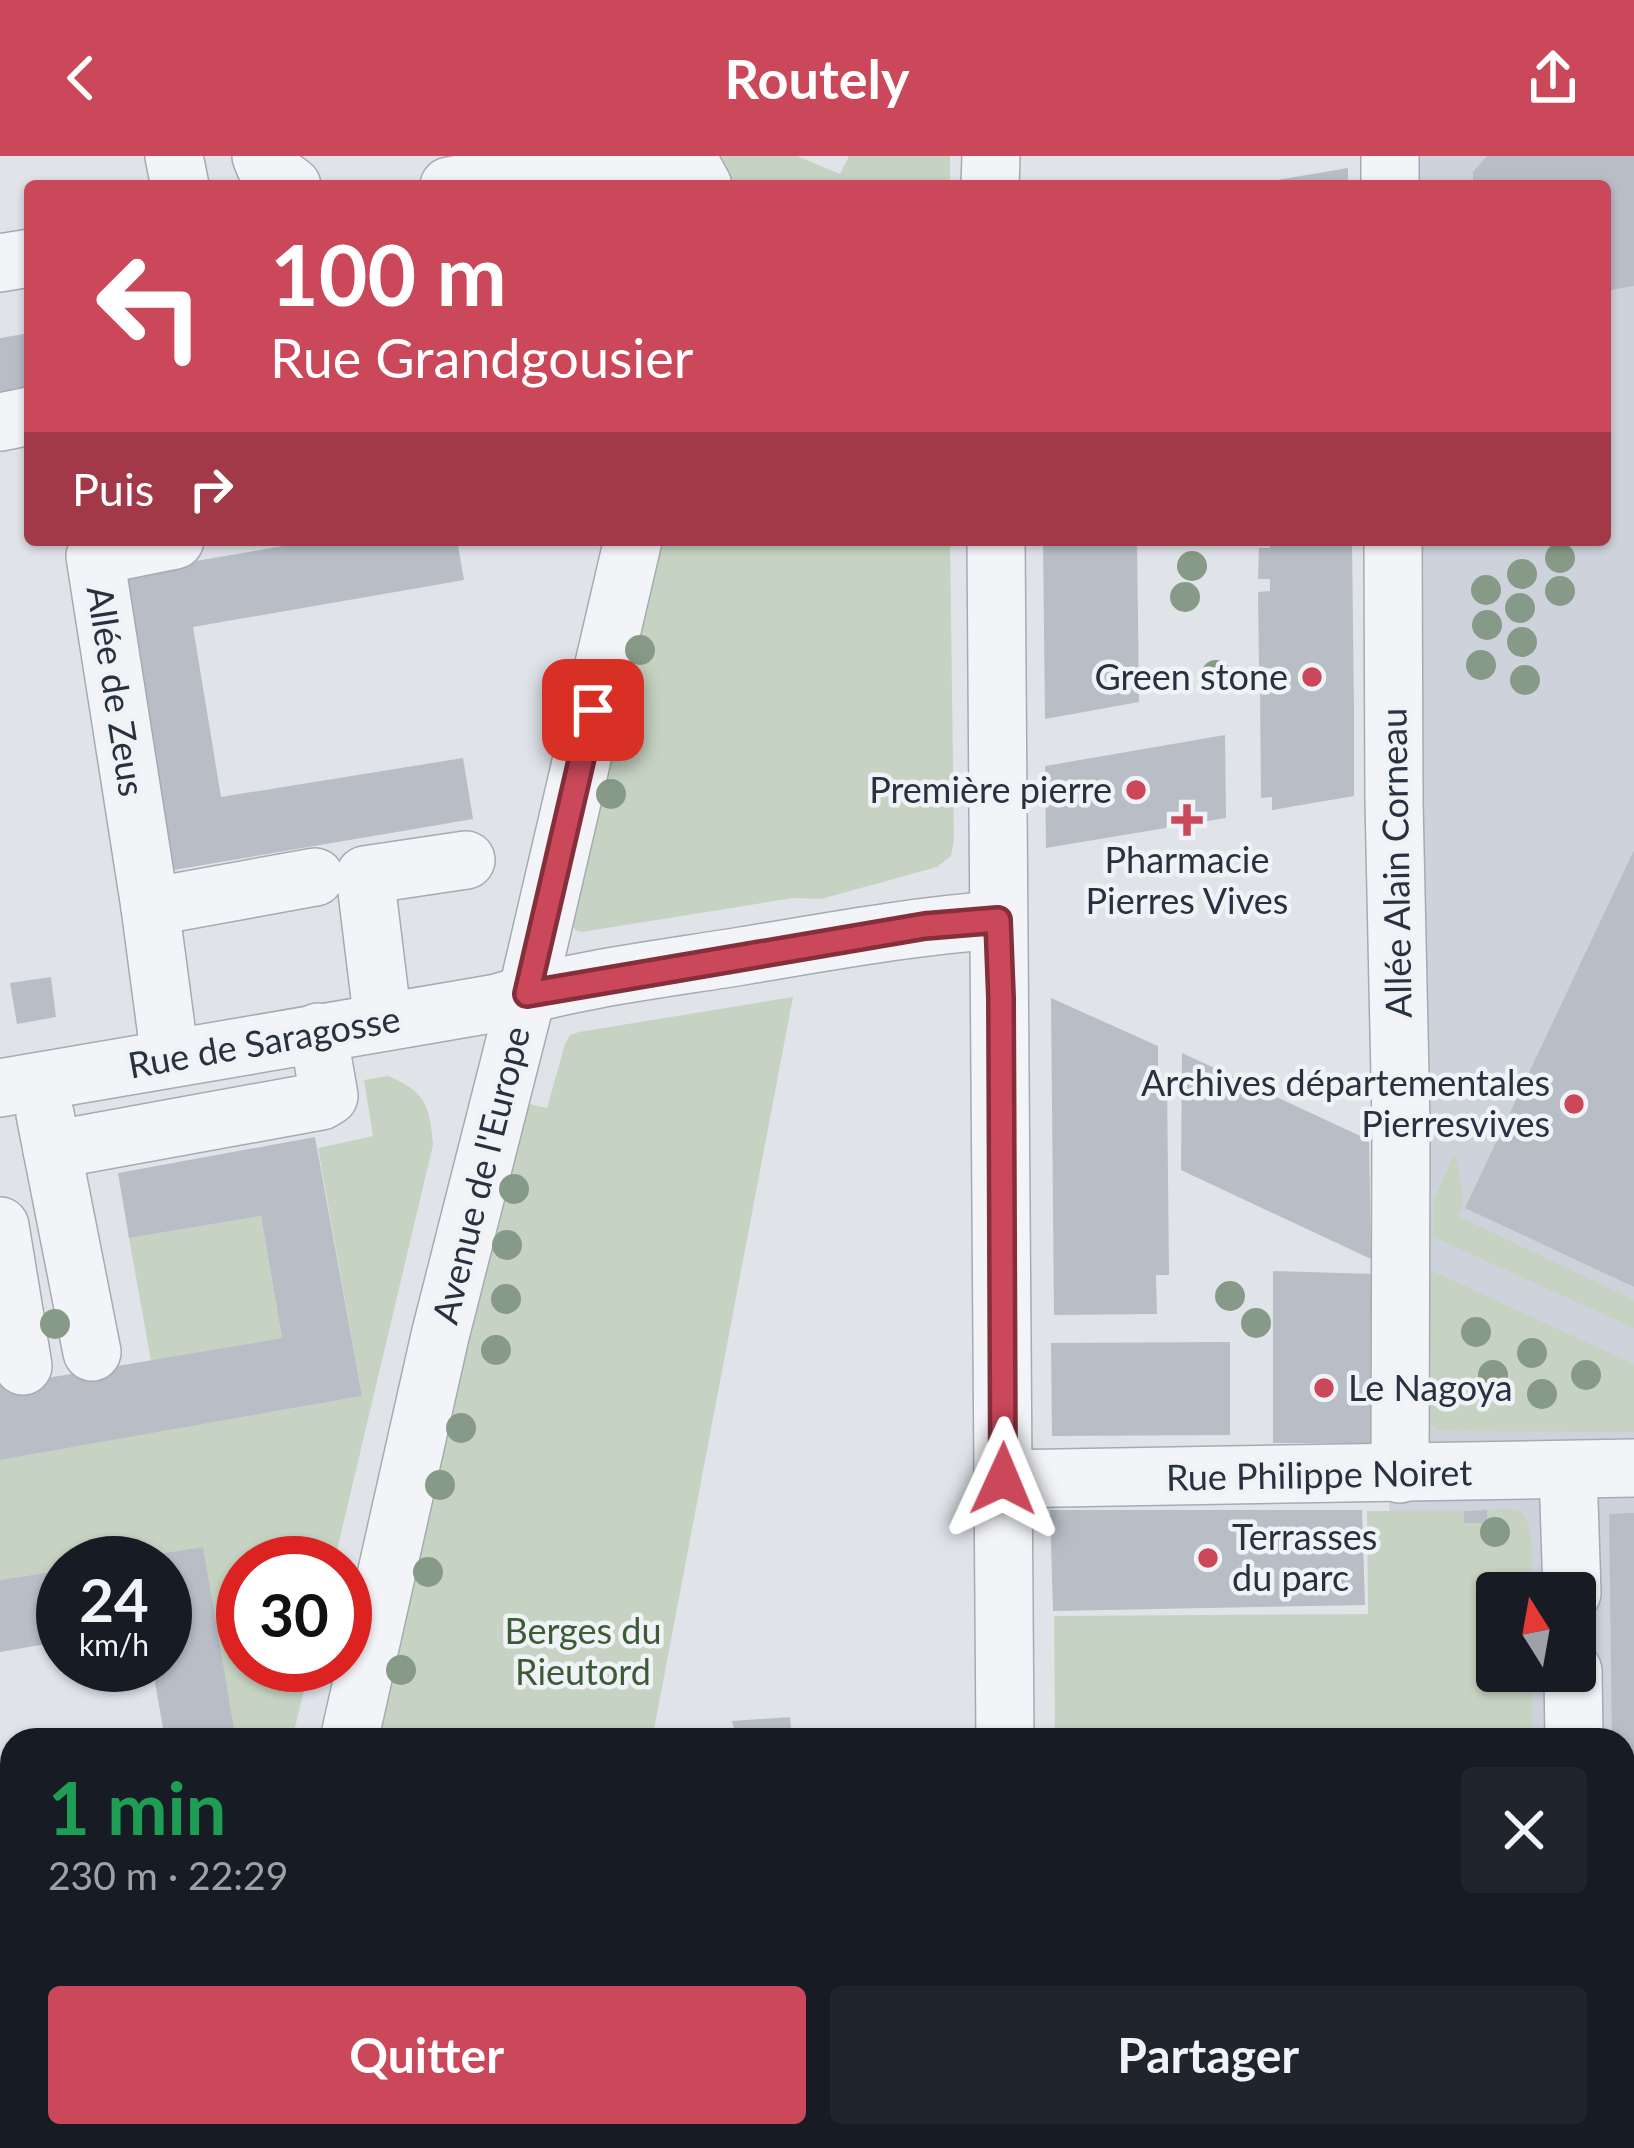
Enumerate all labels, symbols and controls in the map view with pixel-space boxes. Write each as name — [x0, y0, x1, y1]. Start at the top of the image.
icon: back — [48, 45, 114, 111]
icon: share — [1520, 45, 1586, 111]
text: Routely — [724, 46, 910, 111]
text: 100 m — [270, 223, 507, 324]
icon: left — [72, 228, 228, 384]
text: Rue Grandgousier — [270, 325, 694, 390]
icon: right — [178, 456, 244, 522]
text: Puis — [72, 462, 154, 516]
street label: Allée de Zeus — [79, 583, 155, 799]
place label: Green stone — [1094, 654, 1288, 698]
pin — [542, 659, 644, 761]
marker: Green stone — [1299, 664, 1325, 690]
icon: arrive — [560, 677, 626, 743]
street label: Allée Alain Corneau — [1370, 708, 1420, 1018]
place label: Première pierre — [869, 767, 1112, 811]
marker: Première pierre — [1123, 777, 1149, 803]
marker: Pharmacie Pierres Vives — [1174, 807, 1200, 833]
place label: Pharmacie Pierres Vives — [1086, 837, 1288, 922]
street label: Rue de Saragosse — [124, 995, 403, 1087]
street label: Avenue de l'Europe — [422, 1022, 538, 1328]
place label: Archives départementales Pierresvives — [1141, 1060, 1550, 1145]
marker: Archives départementales Pierresvives — [1561, 1091, 1587, 1117]
place label: Le Nagoya — [1348, 1365, 1513, 1409]
marker: Le Nagoya — [1311, 1375, 1337, 1401]
position arrow — [940, 1416, 1066, 1542]
street label: Rue Philippe Noiret — [1166, 1449, 1473, 1499]
place label: Terrasses du parc — [1232, 1514, 1377, 1599]
speed limit sign: 30 — [216, 1536, 372, 1692]
marker: Terrasses du parc — [1195, 1545, 1221, 1571]
text: 24 — [79, 1563, 149, 1635]
north arrow — [1476, 1572, 1596, 1692]
map controls — [1476, 1572, 1596, 1692]
park label: Berges du Rieutord — [504, 1608, 662, 1693]
text: km/h — [79, 1626, 149, 1662]
text: 1 min — [48, 1764, 226, 1850]
button: close — [1461, 1767, 1587, 1893]
text: 230 m · 22:29 — [48, 1852, 288, 1898]
button: Quitter — [48, 1986, 806, 2124]
button: Partager — [830, 1986, 1587, 2124]

